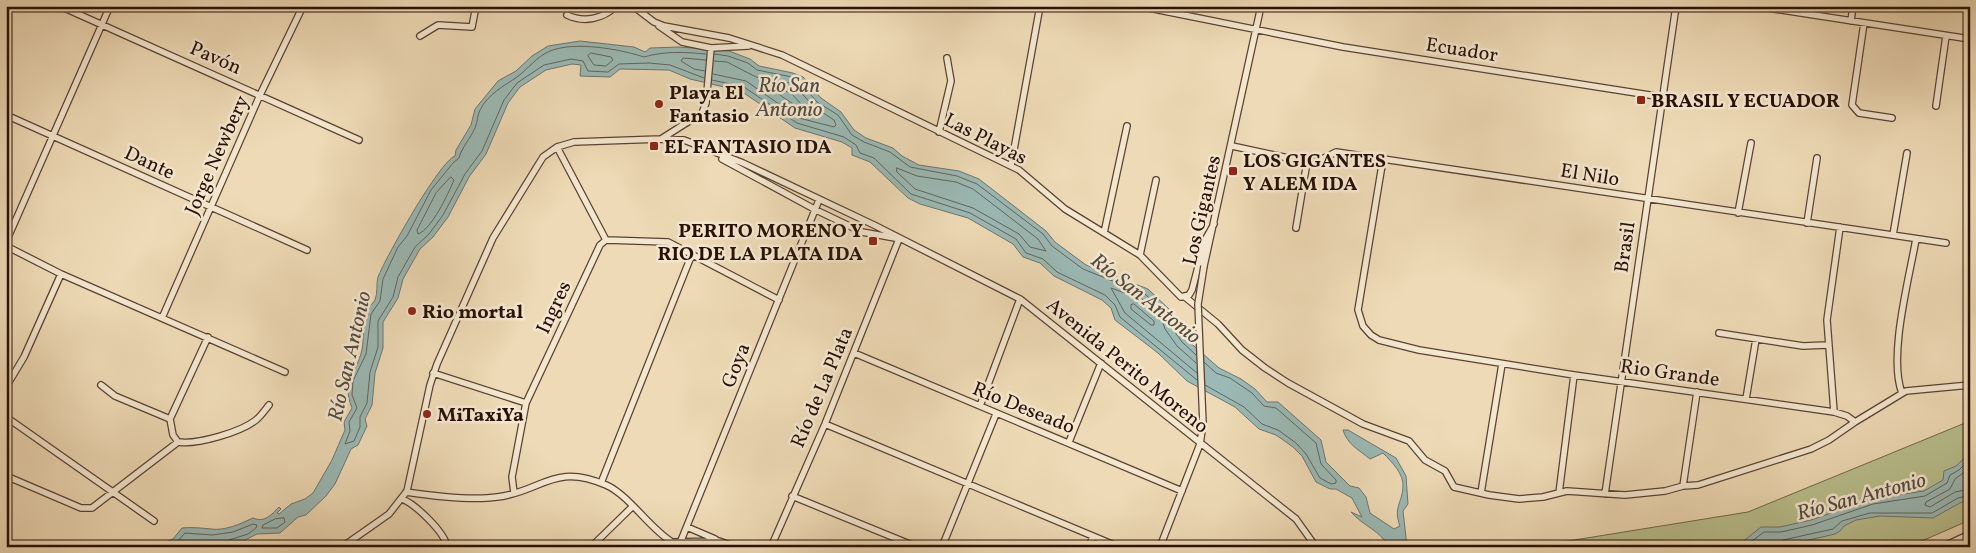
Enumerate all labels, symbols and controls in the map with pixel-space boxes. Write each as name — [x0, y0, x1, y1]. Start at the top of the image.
street label: Ecuador — [1424, 31, 1500, 70]
street label: Pavón — [185, 35, 246, 83]
water label: Río San Antonio — [755, 72, 823, 125]
place label: Playa El Fantasio — [669, 80, 749, 131]
place label: BRASIL Y ECUADOR — [1651, 88, 1840, 116]
street label: Jorge Newbery — [179, 91, 257, 220]
marker: BRASIL Y ECUADOR — [1635, 94, 1647, 106]
marker: Playa El Fantasio — [653, 98, 665, 110]
street label: Las Playas — [939, 107, 1032, 173]
place label: EL FANTASIO IDA — [664, 134, 832, 162]
street label: Dante — [119, 140, 179, 188]
marker: EL FANTASIO IDA — [648, 140, 660, 152]
place label: LOS GIGANTES Y ALEM IDA — [1243, 148, 1386, 199]
street label: Los Gigantes — [1177, 153, 1229, 268]
street label: El Nilo — [1558, 157, 1621, 194]
marker: LOS GIGANTES Y ALEM IDA — [1227, 165, 1239, 177]
place label: PERITO MORENO Y RIO DE LA PLATA IDA — [657, 218, 863, 269]
street label: Brasil — [1609, 220, 1643, 275]
marker: PERITO MORENO Y RIO DE LA PLATA IDA — [867, 235, 879, 247]
water label: Río San Antonio — [1084, 247, 1207, 352]
street label: Ingres — [530, 277, 579, 339]
water label: Río San Antonio — [321, 288, 380, 424]
street label: Avenida Perito Moreno — [1040, 292, 1214, 441]
place label: Rio mortal — [422, 299, 524, 327]
marker: Rio mortal — [406, 305, 418, 317]
street label: Río de La Plata — [785, 323, 861, 452]
street label: Goya — [715, 339, 758, 392]
street label: Rio Grande — [1618, 353, 1721, 395]
street label: Río Deseado — [968, 376, 1079, 442]
place label: MiTaxiYa — [437, 402, 524, 430]
marker: MiTaxiYa — [421, 408, 433, 420]
water label: Río San Antonio — [1794, 466, 1930, 529]

